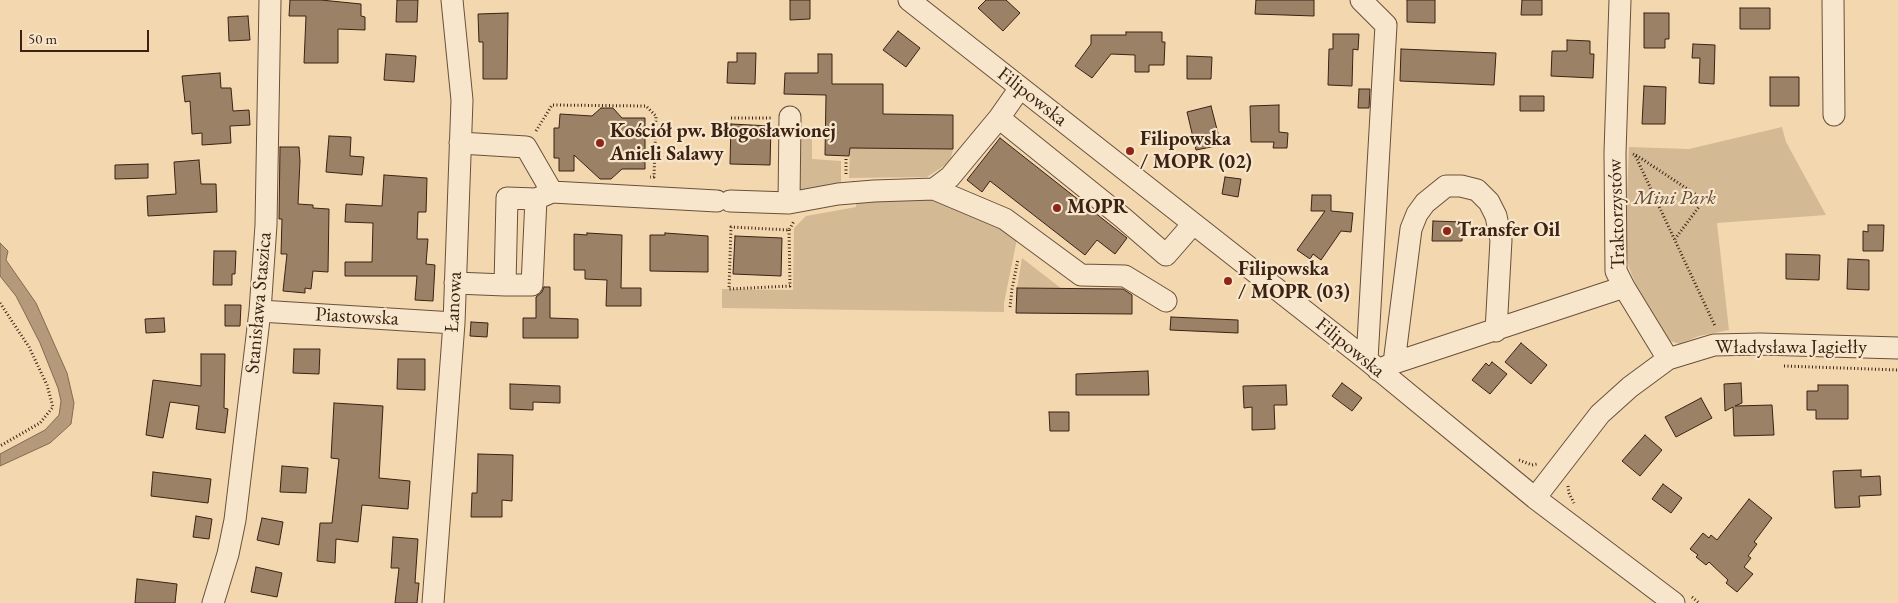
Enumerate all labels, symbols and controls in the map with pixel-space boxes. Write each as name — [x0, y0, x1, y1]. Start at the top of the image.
scale bar — [22, 20, 151, 52]
text: 50 m — [28, 29, 57, 48]
street label: Filipowska — [992, 62, 1072, 132]
place label: Kościół pw. Błogosławionej Anieli Salawy — [610, 120, 836, 167]
place label: Filipowska / MOPR (02) — [1140, 128, 1252, 175]
marker: Kościół pw. Błogosławionej Anieli Salawy — [594, 137, 606, 149]
marker: Filipowska / MOPR (02) — [1124, 145, 1136, 157]
street label: Traktorzystów — [1603, 158, 1631, 270]
park label: Mini Park — [1634, 187, 1716, 211]
place label: MOPR — [1067, 196, 1128, 220]
marker: MOPR — [1051, 202, 1063, 214]
place label: Transfer Oil — [1457, 219, 1560, 243]
marker: Transfer Oil — [1441, 225, 1453, 237]
street label: Stanisława Staszica — [241, 231, 277, 375]
place label: Filipowska / MOPR (03) — [1238, 258, 1350, 305]
street label: Łanowa — [440, 271, 468, 333]
marker: Filipowska / MOPR (03) — [1222, 275, 1234, 287]
street label: Piastowska — [315, 303, 399, 331]
street label: Filipowska — [1310, 313, 1390, 383]
street label: Władysława Jagiełły — [1715, 336, 1867, 360]

